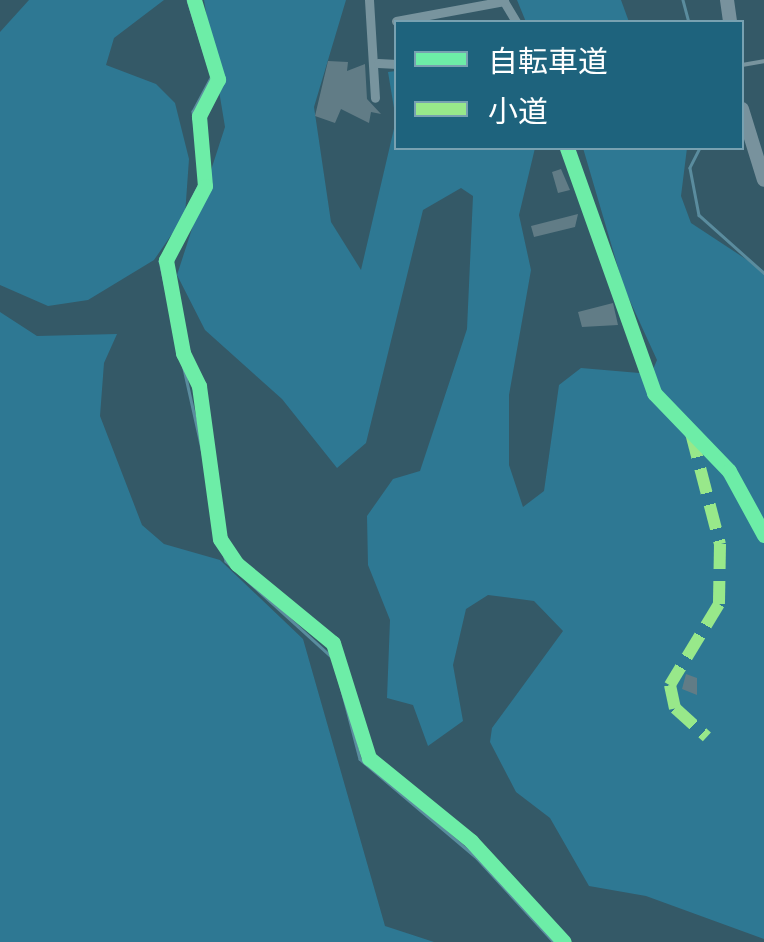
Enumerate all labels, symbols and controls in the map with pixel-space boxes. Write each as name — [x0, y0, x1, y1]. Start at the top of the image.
legend — [394, 20, 744, 150]
text: 自転車道 — [488, 42, 608, 78]
text: 小道 — [488, 92, 548, 128]

